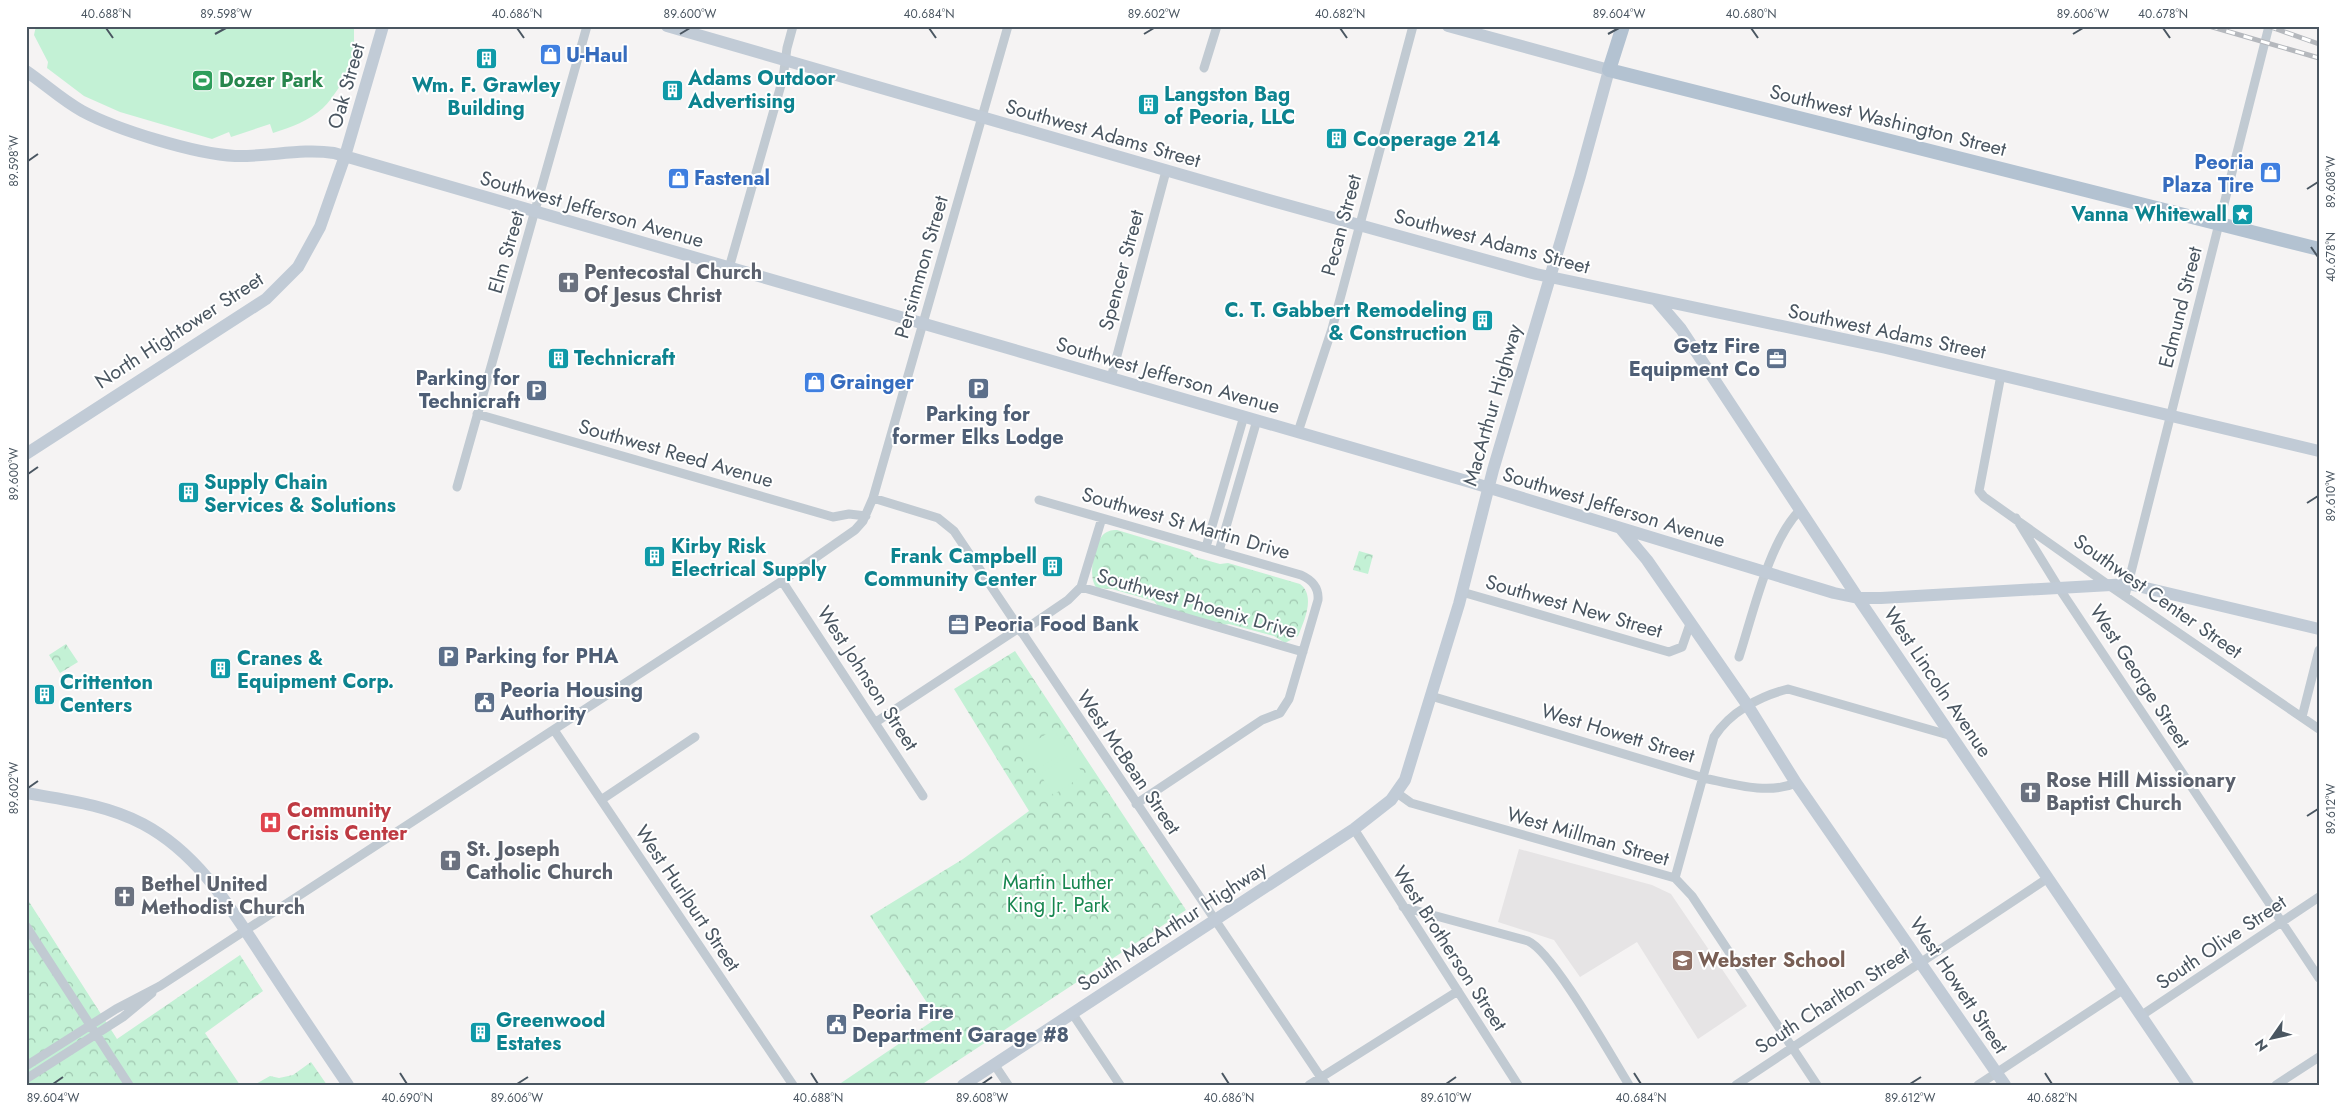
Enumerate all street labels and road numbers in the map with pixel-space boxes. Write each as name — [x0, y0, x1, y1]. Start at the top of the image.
street label: Oak Street — [320, 40, 373, 132]
street label: Southwest Washington Street — [1766, 77, 2009, 164]
street label: Southwest Adams Street — [1002, 92, 1204, 175]
street label: Southwest Jefferson Avenue — [477, 164, 707, 255]
street label: Pecan Street — [1314, 171, 1369, 279]
street label: Persimmon Street — [887, 192, 956, 342]
street label: Southwest Adams Street — [1391, 201, 1593, 282]
street label: Spencer Street — [1091, 206, 1152, 334]
street label: Elm Street — [481, 207, 532, 297]
street label: Edmund Street — [2151, 243, 2210, 371]
street label: North Hightower Street — [89, 265, 269, 396]
street label: Southwest Adams Street — [1785, 296, 1989, 367]
street label: MacArthur Highway — [1455, 321, 1530, 490]
street label: Southwest Jefferson Avenue — [1053, 330, 1283, 421]
street label: Southwest Reed Avenue — [575, 412, 777, 495]
street label: Southwest Jefferson Avenue — [1499, 460, 1729, 555]
street label: Southwest St Martin Drive — [1078, 480, 1293, 567]
street label: Southwest Center Street — [2067, 527, 2248, 666]
street label: Southwest Phoenix Drive — [1093, 561, 1300, 646]
street label: Southwest New Street — [1482, 567, 1666, 646]
street label: West George Street — [2082, 599, 2197, 754]
street label: West Johnson Street — [810, 600, 925, 756]
street label: West Lincoln Avenue — [1876, 601, 1999, 763]
street label: West McBean Street — [1069, 684, 1188, 840]
street label: West Howett Street — [1537, 696, 1698, 771]
street label: West Millman Street — [1503, 799, 1673, 874]
street label: West Hurlburt Street — [628, 819, 747, 977]
street label: South MacArthur Highway — [1072, 854, 1273, 999]
street label: West Brotherson Street — [1385, 860, 1514, 1037]
street label: South Olive Street — [2150, 888, 2292, 997]
street label: West Howett Street — [1902, 911, 2015, 1060]
street label: South Charlton Street — [1749, 939, 1915, 1061]

